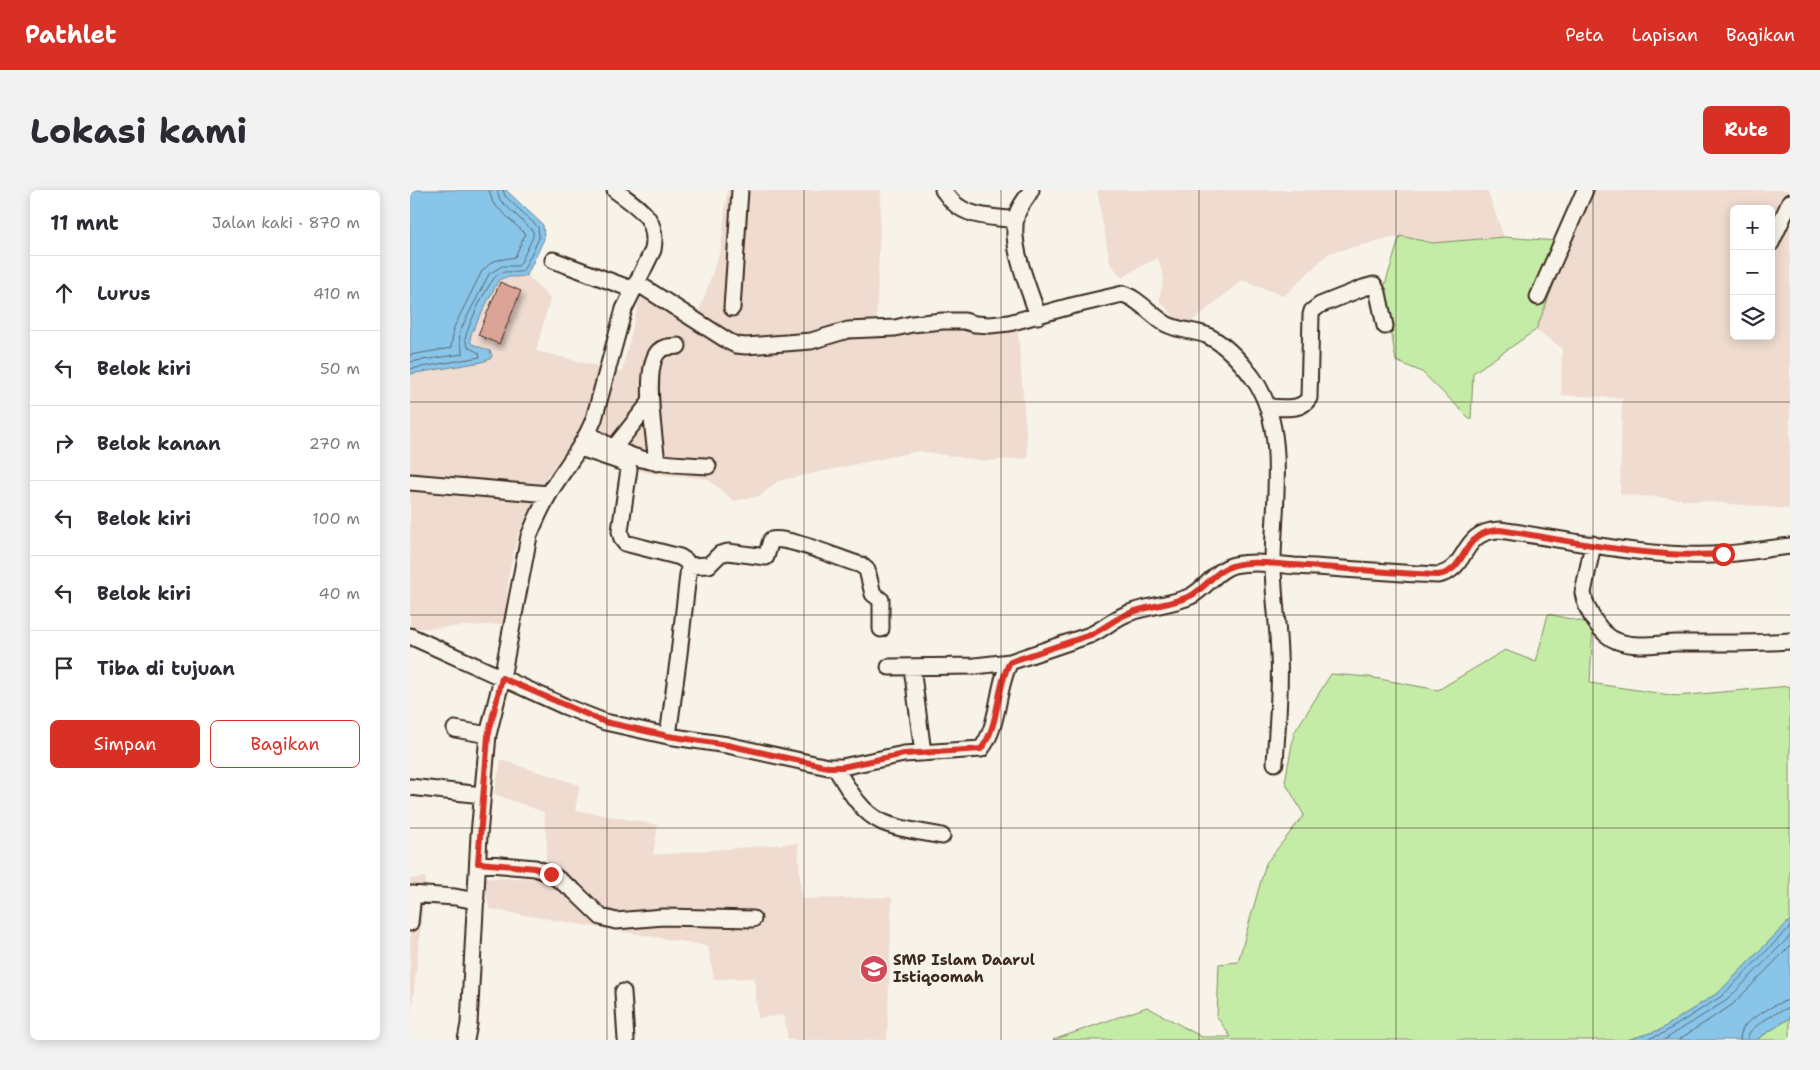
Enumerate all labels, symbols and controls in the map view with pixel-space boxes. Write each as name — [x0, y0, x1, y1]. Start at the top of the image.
text: Pathlet — [25, 19, 116, 51]
text: Peta — [1565, 23, 1604, 47]
text: Lapisan — [1632, 23, 1698, 47]
text: Bagikan — [1726, 23, 1795, 47]
button: Rute — [1703, 106, 1790, 154]
text: Lokasi kami — [30, 107, 247, 154]
map controls — [1730, 205, 1775, 340]
button: + — [1730, 205, 1775, 250]
text: 11 mnt — [50, 209, 119, 237]
text: Jalan kaki · 870 m — [212, 212, 360, 233]
button: − — [1730, 250, 1775, 295]
icon: ahead — [50, 279, 78, 307]
text: Lurus — [97, 281, 151, 306]
text: 410 m — [313, 283, 360, 304]
button: layers — [1730, 295, 1775, 340]
icon: left — [50, 354, 78, 382]
text: Belok kiri — [97, 356, 191, 381]
text: 50 m — [320, 358, 360, 379]
icon: right — [50, 429, 78, 457]
text: Belok kanan — [97, 431, 221, 456]
text: 270 m — [309, 433, 360, 454]
icon: left — [50, 504, 78, 532]
text: Belok kiri — [97, 506, 191, 531]
text: 100 m — [312, 508, 360, 529]
route start — [1712, 543, 1735, 566]
icon: left — [50, 579, 78, 607]
text: Belok kiri — [97, 581, 191, 606]
text: 40 m — [318, 583, 360, 604]
icon: arrive — [50, 654, 78, 682]
text: Tiba di tujuan — [97, 656, 235, 681]
button: Simpan — [50, 720, 200, 768]
button: Bagikan — [210, 720, 360, 768]
route end — [540, 863, 563, 886]
place label: SMP Islam Daarul Istiqoomah — [893, 950, 1035, 987]
school or university icon: SMP Islam Daarul Istiqoomah — [859, 954, 889, 984]

